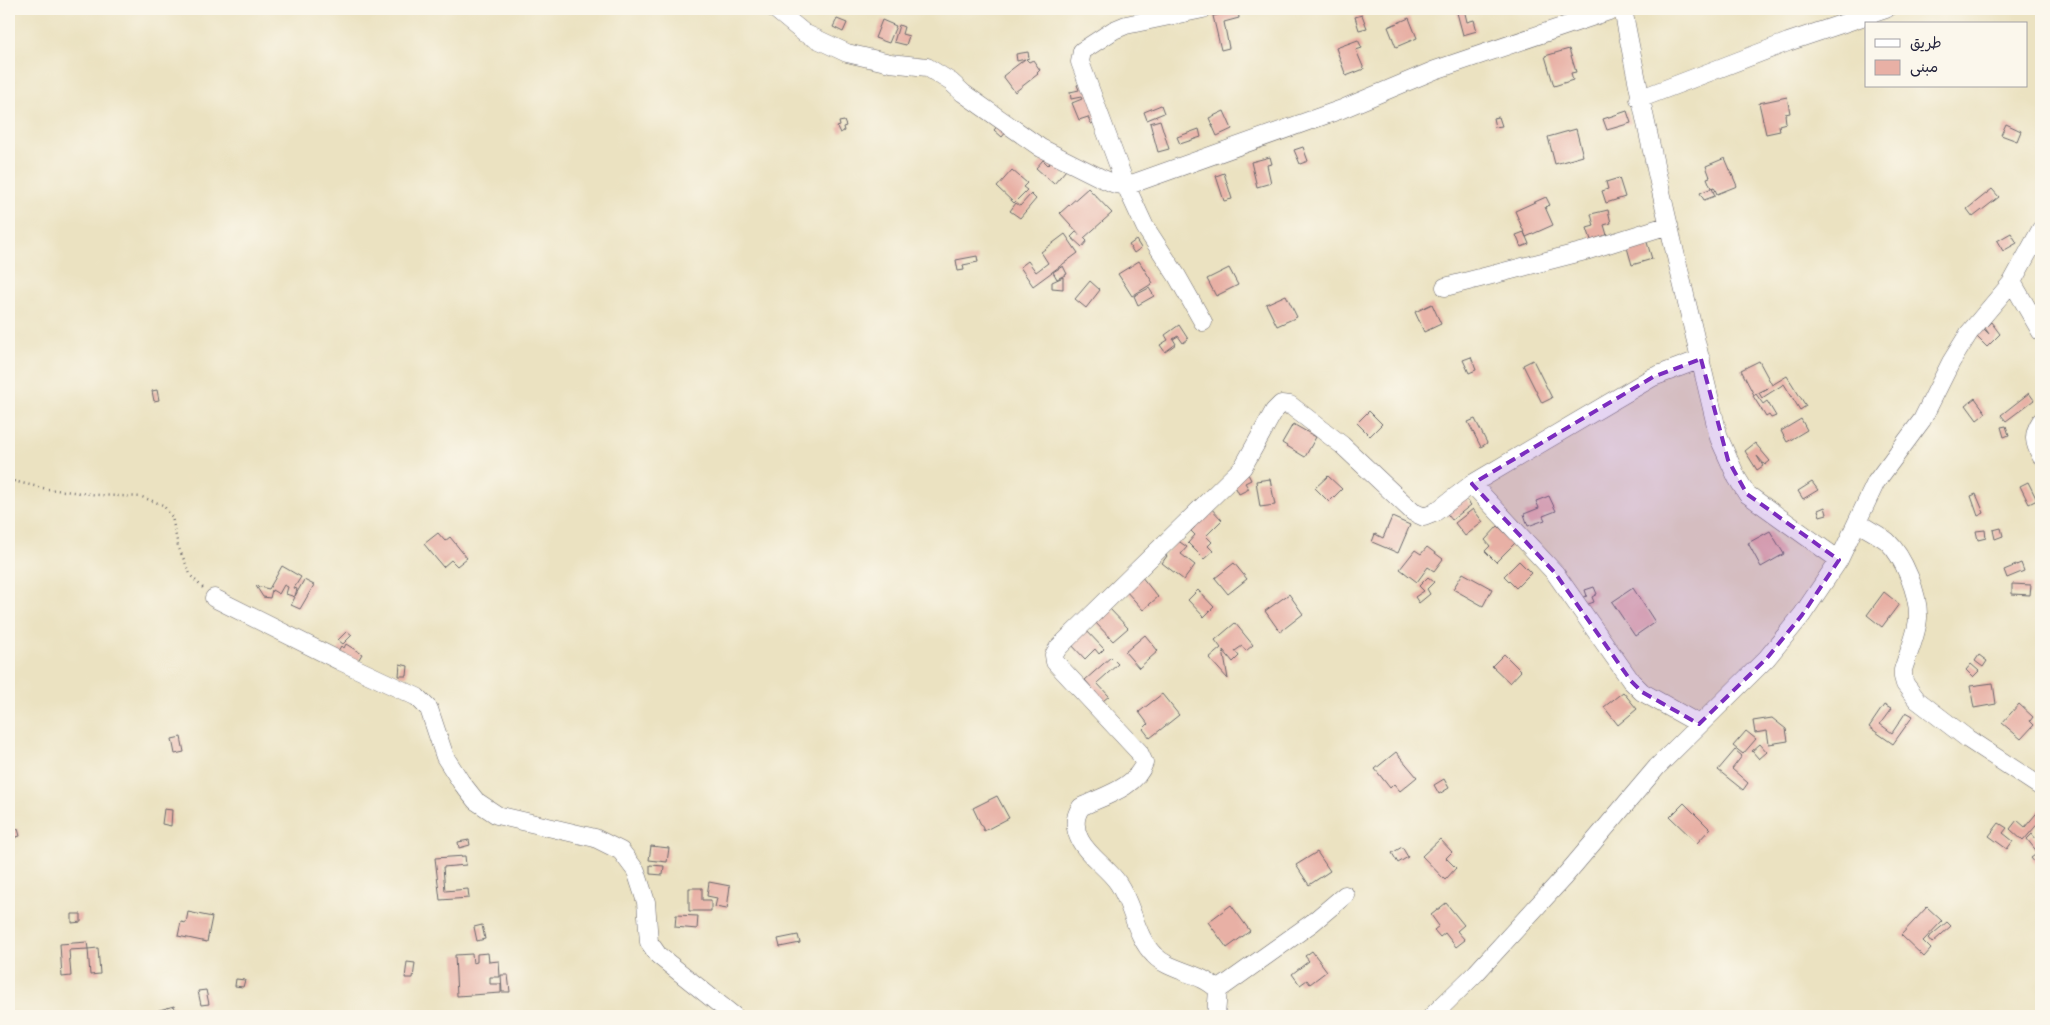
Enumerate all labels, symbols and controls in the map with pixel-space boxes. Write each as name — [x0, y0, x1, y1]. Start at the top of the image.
legend — [1865, 22, 2028, 88]
text: طريق — [1910, 32, 1942, 56]
text: مبنى — [1910, 56, 1938, 80]

